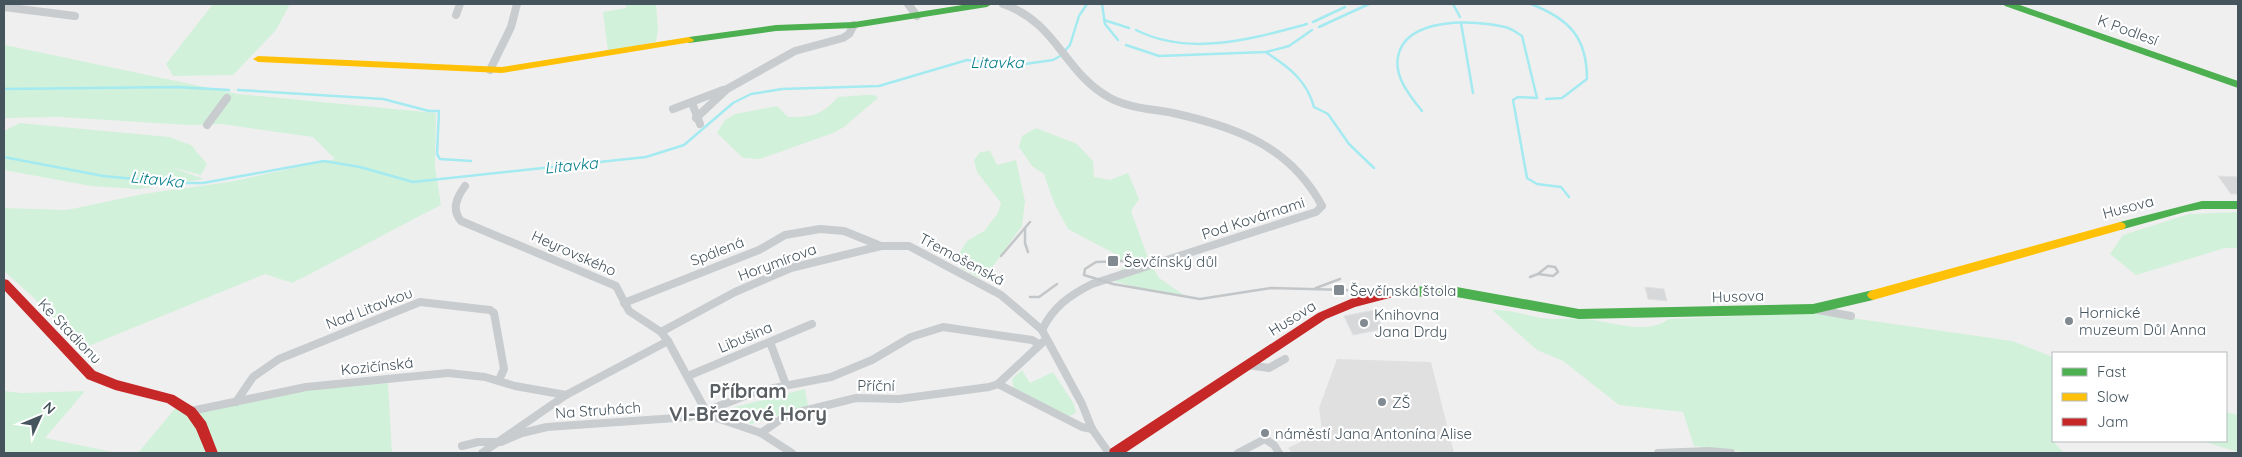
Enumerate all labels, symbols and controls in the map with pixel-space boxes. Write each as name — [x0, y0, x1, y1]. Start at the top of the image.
street label: K Podlesí — [2095, 10, 2162, 50]
water label: Litavka — [970, 52, 1025, 72]
water label: Litavka — [543, 152, 600, 178]
water label: Litavka — [129, 166, 186, 192]
street label: Husova — [2100, 191, 2156, 223]
street label: Pod Kovárnami — [1199, 192, 1307, 244]
street label: Heyrovského — [529, 226, 619, 280]
street label: Třemošenská — [916, 228, 1008, 290]
street label: Spálená — [687, 232, 747, 270]
street label: Horymírova — [735, 239, 819, 285]
place label: Ševčínský důl — [1124, 252, 1217, 271]
marker: Ševčínský důl — [1106, 254, 1120, 268]
place label: Ševčínská štola — [1350, 281, 1456, 300]
street label: Nad Litavkou — [323, 283, 415, 333]
marker: Ševčínská štola — [1332, 283, 1346, 297]
street label: Husova — [1712, 286, 1764, 306]
street label: Ke Stadionu — [34, 294, 106, 368]
street label: Husova — [1265, 296, 1319, 340]
place label: Hornické muzeum Důl Anna — [2079, 303, 2206, 339]
place label: Knihovna Jana Drdy — [1374, 305, 1447, 341]
marker: Hornické muzeum Důl Anna — [2063, 315, 2075, 327]
street label: Libušina — [715, 317, 775, 357]
marker: Knihovna Jana Drdy — [1358, 317, 1370, 329]
legend — [2052, 352, 2227, 442]
street label: Kozičínská — [340, 353, 414, 379]
text: Fast — [2097, 362, 2126, 381]
street label: Příční — [857, 376, 896, 395]
district label: Příbram VI-Březové Hory — [669, 378, 827, 426]
text: Slow — [2097, 387, 2129, 406]
north arrow — [15, 392, 65, 442]
place label: ZŠ — [1392, 393, 1410, 412]
marker: ZŠ — [1376, 396, 1388, 408]
text: N — [39, 398, 59, 418]
street label: Na Struhách — [555, 398, 641, 422]
text: Jam — [2097, 412, 2128, 431]
place label: náměstí Jana Antonína Alise — [1275, 424, 1472, 443]
marker: náměstí Jana Antonína Alise — [1259, 427, 1271, 439]

